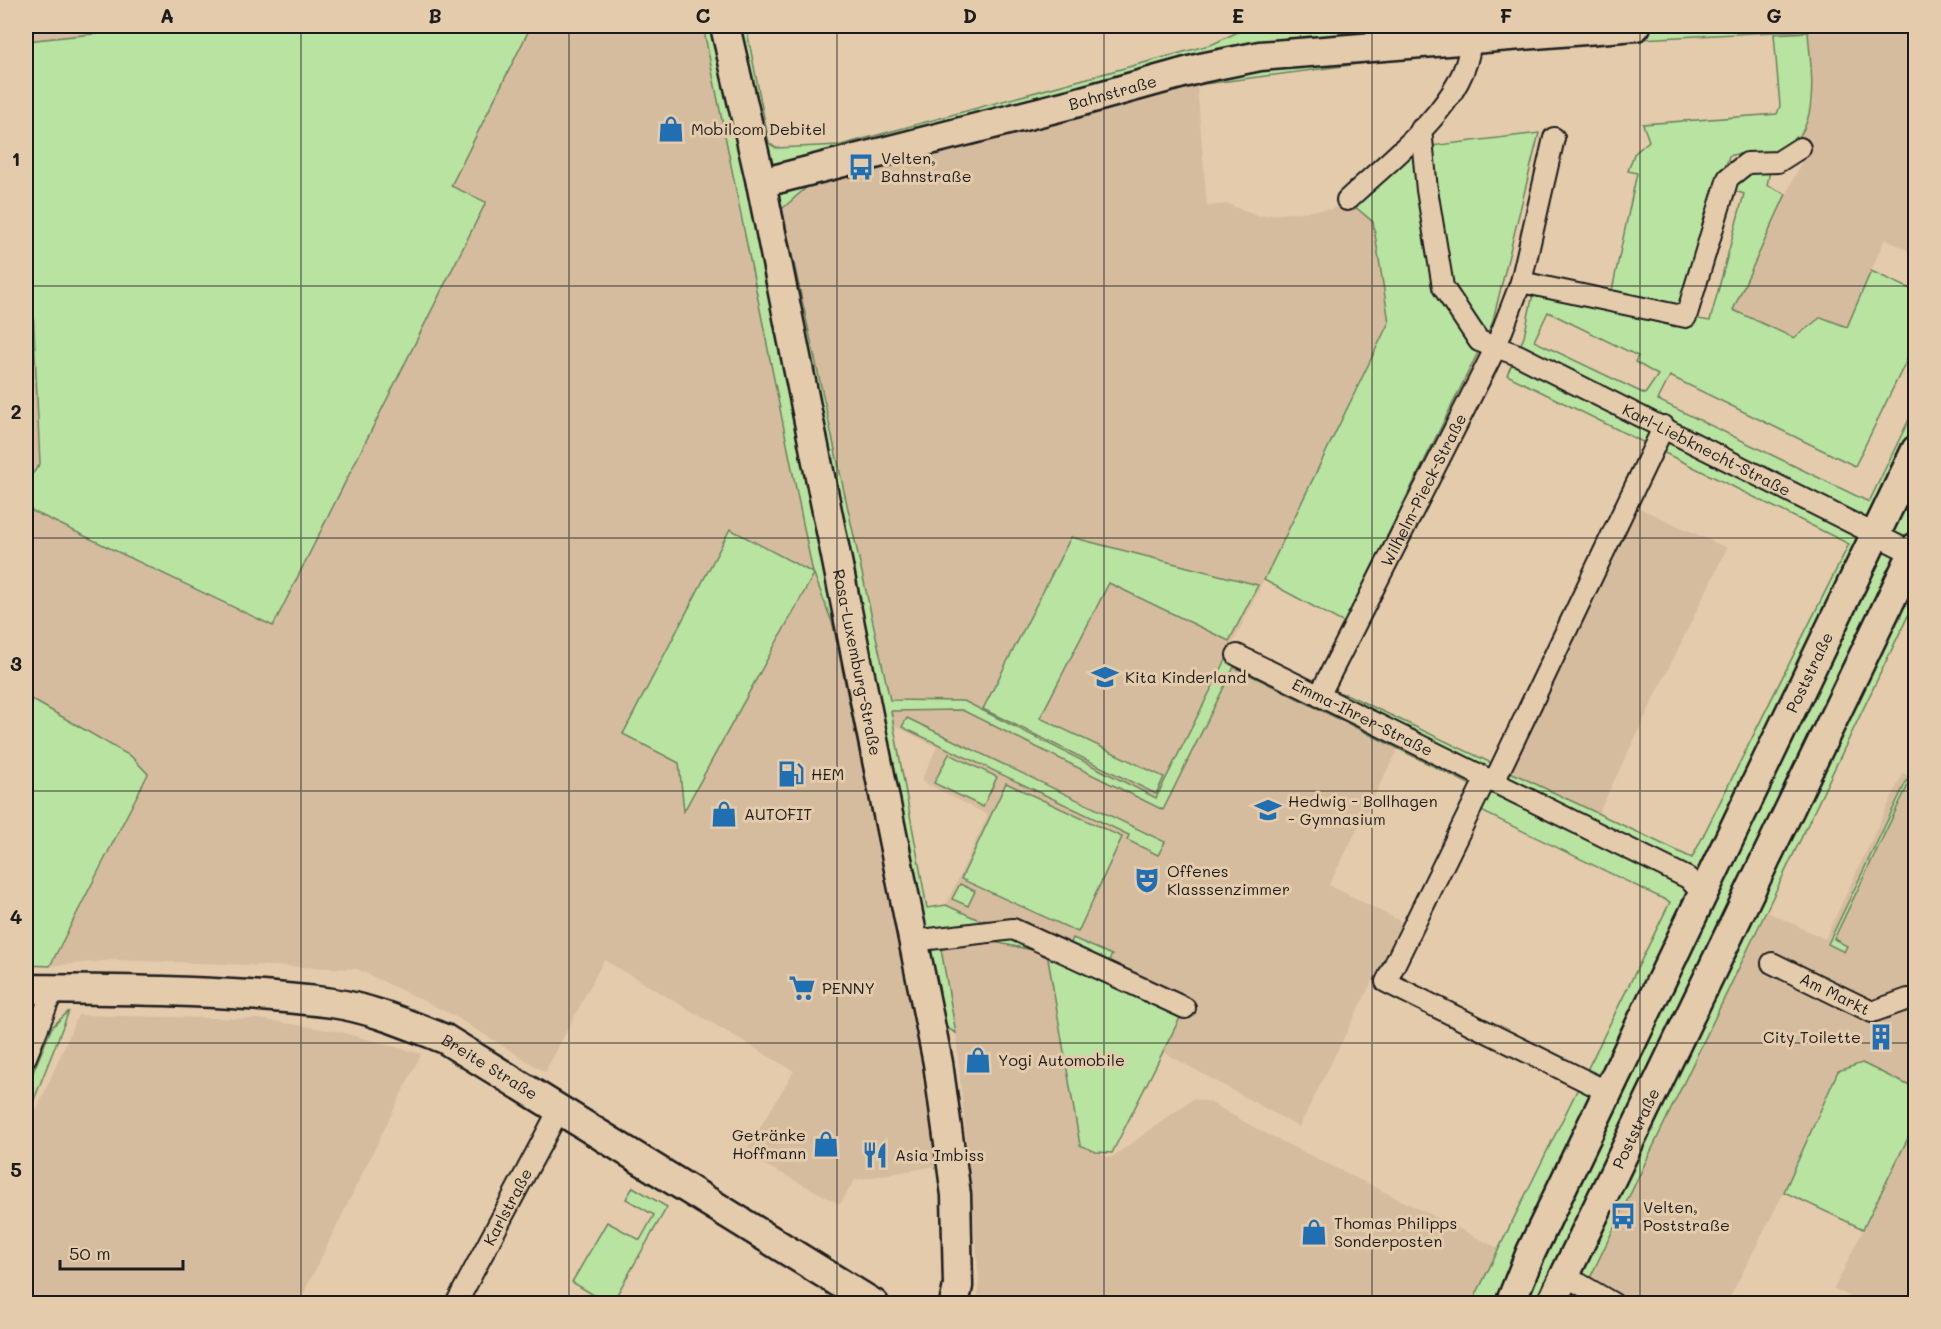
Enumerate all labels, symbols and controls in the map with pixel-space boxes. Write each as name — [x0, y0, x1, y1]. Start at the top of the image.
text: A — [160, 2, 174, 28]
text: B — [428, 2, 442, 28]
text: C — [696, 2, 711, 28]
text: D — [963, 2, 977, 28]
text: E — [1232, 2, 1244, 28]
text: F — [1500, 2, 1513, 28]
text: G — [1766, 2, 1782, 28]
street label: Bahnstraße — [1066, 70, 1159, 114]
shop icon: Mobilcom Debitel — [656, 114, 686, 144]
place label: Mobilcom Debitel — [691, 118, 826, 139]
text: 1 — [12, 145, 20, 171]
place label: Velten, Bahnstraße — [881, 147, 972, 186]
bus stop icon: Velten, Bahnstraße — [846, 152, 876, 182]
text: 2 — [10, 398, 22, 424]
street label: Karl-Liebknecht-Straße — [1619, 398, 1794, 500]
street label: Wilhelm-Pieck-Straße — [1375, 410, 1471, 570]
street label: Rosa-Luxemburg-Straße — [829, 567, 887, 757]
street label: Poststraße — [1780, 628, 1837, 716]
text: 3 — [10, 650, 22, 676]
school or university icon: Kita Kinderland — [1090, 662, 1120, 692]
place label: Kita Kinderland — [1125, 666, 1246, 687]
street label: Emma-Ihrer-Straße — [1289, 673, 1437, 760]
fuel station icon: HEM — [776, 759, 806, 789]
place label: HEM — [811, 763, 844, 784]
place label: Hedwig - Bollhagen - Gymnasium — [1288, 790, 1438, 829]
school or university icon: Hedwig - Bollhagen - Gymnasium — [1253, 795, 1283, 825]
shop icon: AUTOFIT — [709, 799, 739, 829]
place label: AUTOFIT — [744, 803, 812, 824]
place label: Offenes Klasssenzimmer — [1167, 860, 1290, 899]
theatre icon: Offenes Klasssenzimmer — [1132, 865, 1162, 895]
text: 4 — [10, 903, 23, 929]
street label: Am Markt — [1797, 967, 1874, 1019]
supermarket icon: PENNY — [787, 973, 817, 1003]
place label: PENNY — [822, 977, 875, 998]
building icon: City Toilette — [1866, 1022, 1896, 1052]
place label: City Toilette — [1763, 1026, 1861, 1047]
street label: Breite Straße — [438, 1029, 542, 1104]
shop icon: Yogi Automobile — [963, 1045, 993, 1075]
place label: Yogi Automobile — [998, 1049, 1125, 1070]
street label: Poststraße — [1607, 1084, 1664, 1172]
place label: Getränke Hoffmann — [732, 1124, 806, 1163]
shop icon: Getränke Hoffmann — [811, 1129, 841, 1159]
restaurant icon: Asia Imbiss — [860, 1140, 890, 1170]
place label: Asia Imbiss — [895, 1144, 984, 1165]
text: 5 — [10, 1156, 22, 1182]
street label: Karlstraße — [478, 1164, 536, 1249]
place label: Velten, Poststraße — [1643, 1196, 1730, 1235]
bus stop icon: Velten, Poststraße — [1608, 1201, 1638, 1231]
place label: Thomas Philipps Sonderposten — [1334, 1212, 1457, 1251]
shop icon: Thomas Philipps Sonderposten — [1299, 1217, 1329, 1247]
scale bar — [60, 1233, 183, 1271]
text: 50 m — [69, 1241, 111, 1265]

